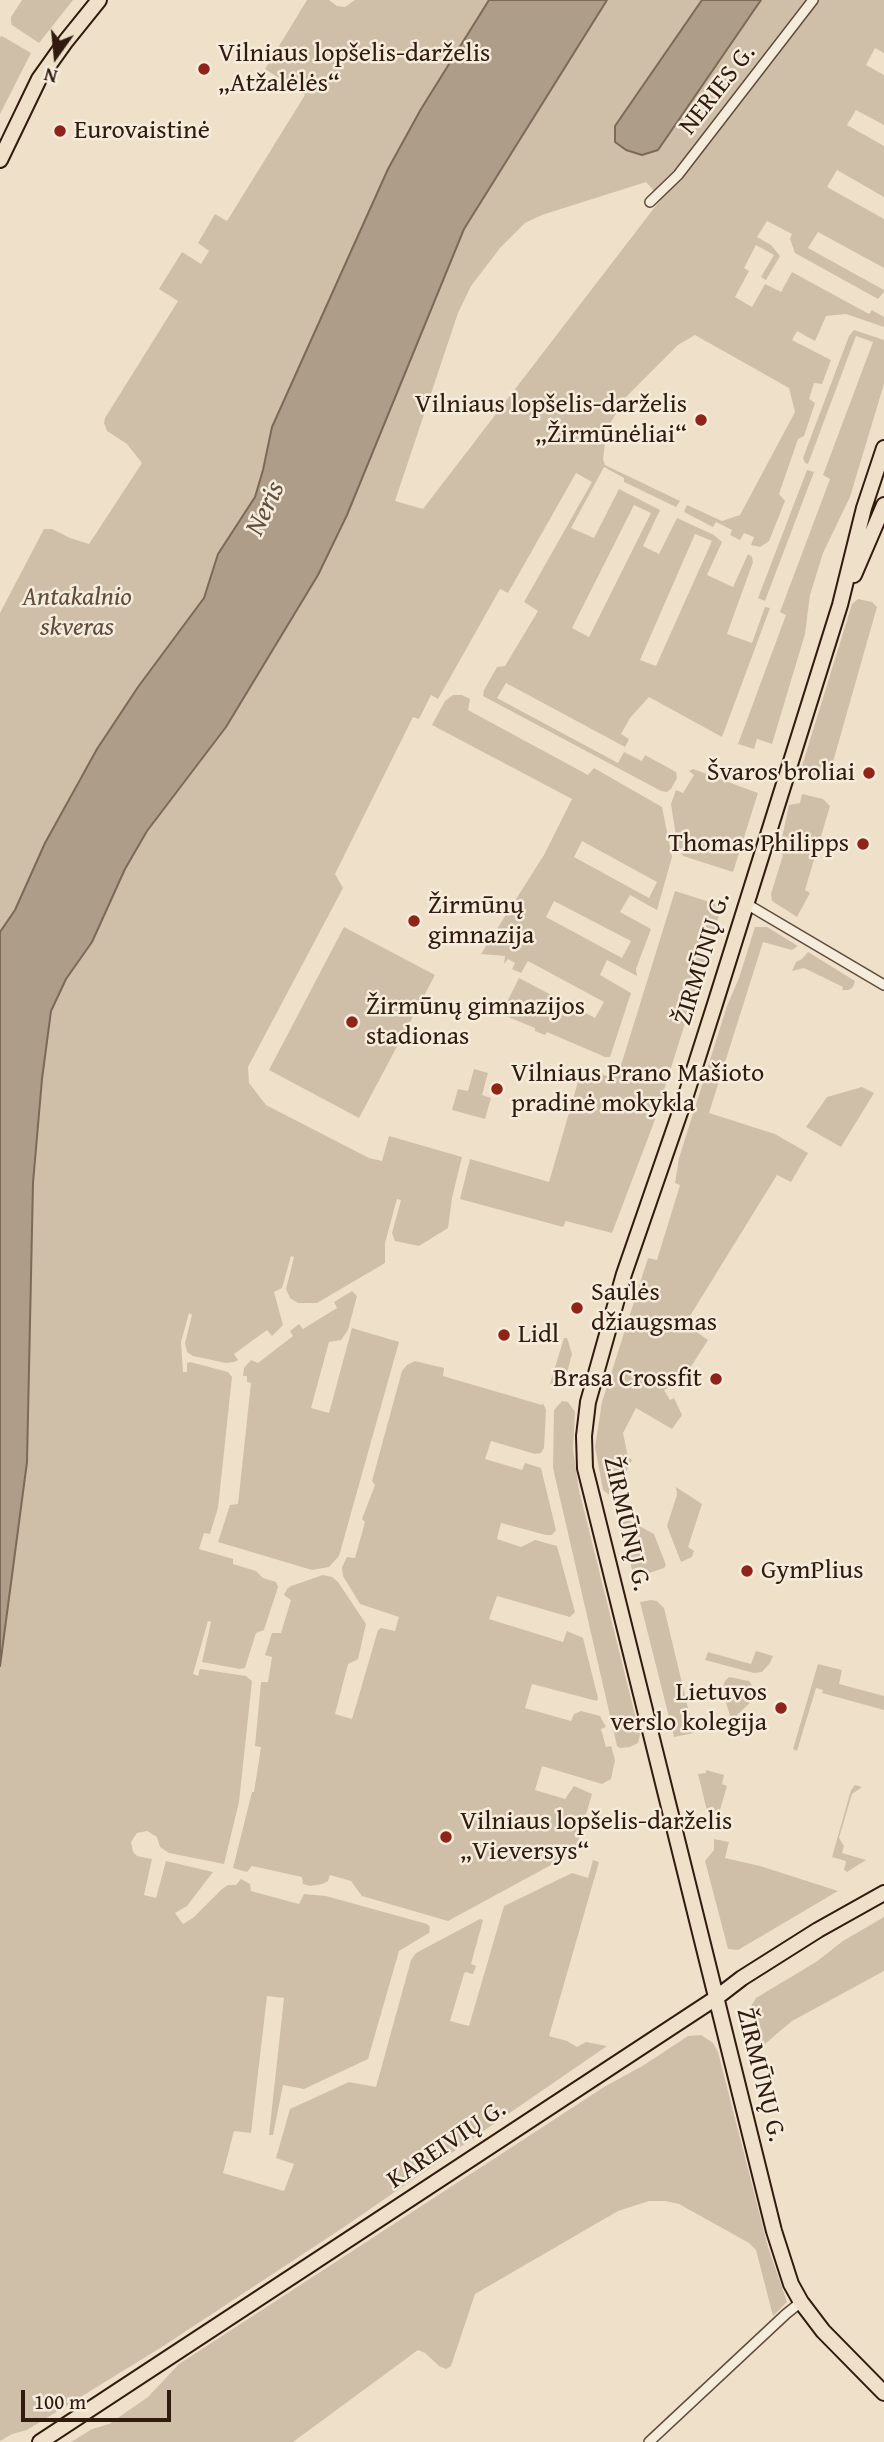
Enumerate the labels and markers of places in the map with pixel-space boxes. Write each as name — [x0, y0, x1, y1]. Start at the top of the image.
place label: Vilniaus lopšelis-darželis „Atžalėlės“ — [218, 38, 490, 100]
marker: Vilniaus lopšelis-darželis „Atžalėlės“ — [196, 61, 212, 77]
place label: Eurovaistinė — [74, 115, 210, 147]
marker: Eurovaistinė — [52, 123, 68, 139]
place label: Vilniaus lopšelis-darželis „Žirmūnėliai“ — [415, 389, 687, 450]
marker: Vilniaus lopšelis-darželis „Žirmūnėliai“ — [693, 412, 709, 428]
place label: Švaros broliai — [707, 757, 855, 789]
marker: Švaros broliai — [861, 765, 877, 781]
place label: Thomas Philipps — [668, 828, 849, 860]
marker: Thomas Philipps — [855, 836, 871, 852]
place label: Žirmūnų gimnazija — [428, 890, 534, 951]
marker: Žirmūnų gimnazija — [406, 913, 422, 929]
place label: Žirmūnų gimnazijos stadionas — [366, 991, 585, 1052]
marker: Žirmūnų gimnazijos stadionas — [344, 1014, 360, 1030]
place label: Vilniaus Prano Mašioto pradinė mokykla — [511, 1058, 764, 1120]
marker: Vilniaus Prano Mašioto pradinė mokykla — [489, 1081, 505, 1097]
place label: Saulės džiaugsmas — [591, 1277, 717, 1338]
marker: Saulės džiaugsmas — [569, 1300, 585, 1316]
place label: Lidl — [518, 1319, 559, 1351]
marker: Lidl — [496, 1327, 512, 1343]
place label: Brasa Crossfit — [553, 1363, 702, 1395]
marker: Brasa Crossfit — [708, 1371, 724, 1387]
place label: GymPlius — [761, 1555, 863, 1587]
marker: GymPlius — [739, 1563, 755, 1579]
place label: Lietuvos verslo kolegija — [610, 1677, 767, 1738]
marker: Lietuvos verslo kolegija — [773, 1700, 789, 1716]
place label: Vilniaus lopšelis-darželis „Vieversys“ — [460, 1806, 732, 1868]
marker: Vilniaus lopšelis-darželis „Vieversys“ — [438, 1829, 454, 1845]

